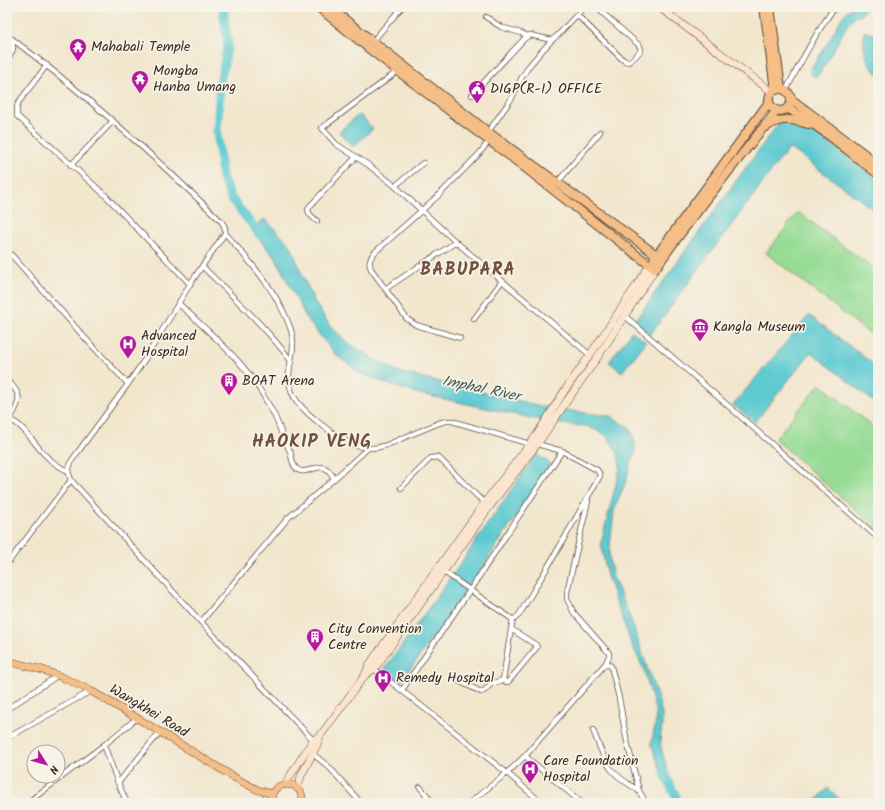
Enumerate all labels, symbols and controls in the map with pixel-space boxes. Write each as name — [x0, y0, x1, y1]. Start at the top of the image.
place label: Mahabali Temple — [91, 36, 191, 58]
temple icon: Mahabali Temple — [68, 37, 88, 62]
place label: Mongba Hanba Umang — [153, 60, 236, 98]
temple icon: Mongba Hanba Umang — [130, 69, 150, 94]
place label: DIGP(R-I) OFFICE — [490, 78, 603, 100]
public building icon: DIGP(R-I) OFFICE — [467, 79, 487, 104]
district label: BABUPARA — [420, 256, 516, 285]
place label: Kangla Museum — [713, 316, 805, 338]
museum icon: Kangla Museum — [690, 317, 710, 342]
place label: Advanced Hospital — [141, 325, 197, 363]
hospital icon: Advanced Hospital — [118, 334, 138, 359]
water label: Imphal River — [440, 369, 525, 410]
place label: BOAT Arena — [242, 370, 315, 392]
building icon: BOAT Arena — [219, 371, 239, 396]
district label: HAOKIP VENG — [252, 428, 372, 457]
place label: City Convention Centre — [328, 618, 422, 656]
building icon: City Convention Centre — [305, 627, 325, 652]
place label: Remedy Hospital — [396, 667, 495, 689]
hospital icon: Remedy Hospital — [373, 668, 393, 693]
street label: Wangkhei Road — [105, 679, 194, 744]
north arrow — [26, 744, 66, 784]
place label: Care Foundation Hospital — [543, 750, 638, 788]
hospital icon: Care Foundation Hospital — [520, 759, 540, 784]
text: N — [44, 761, 62, 778]

